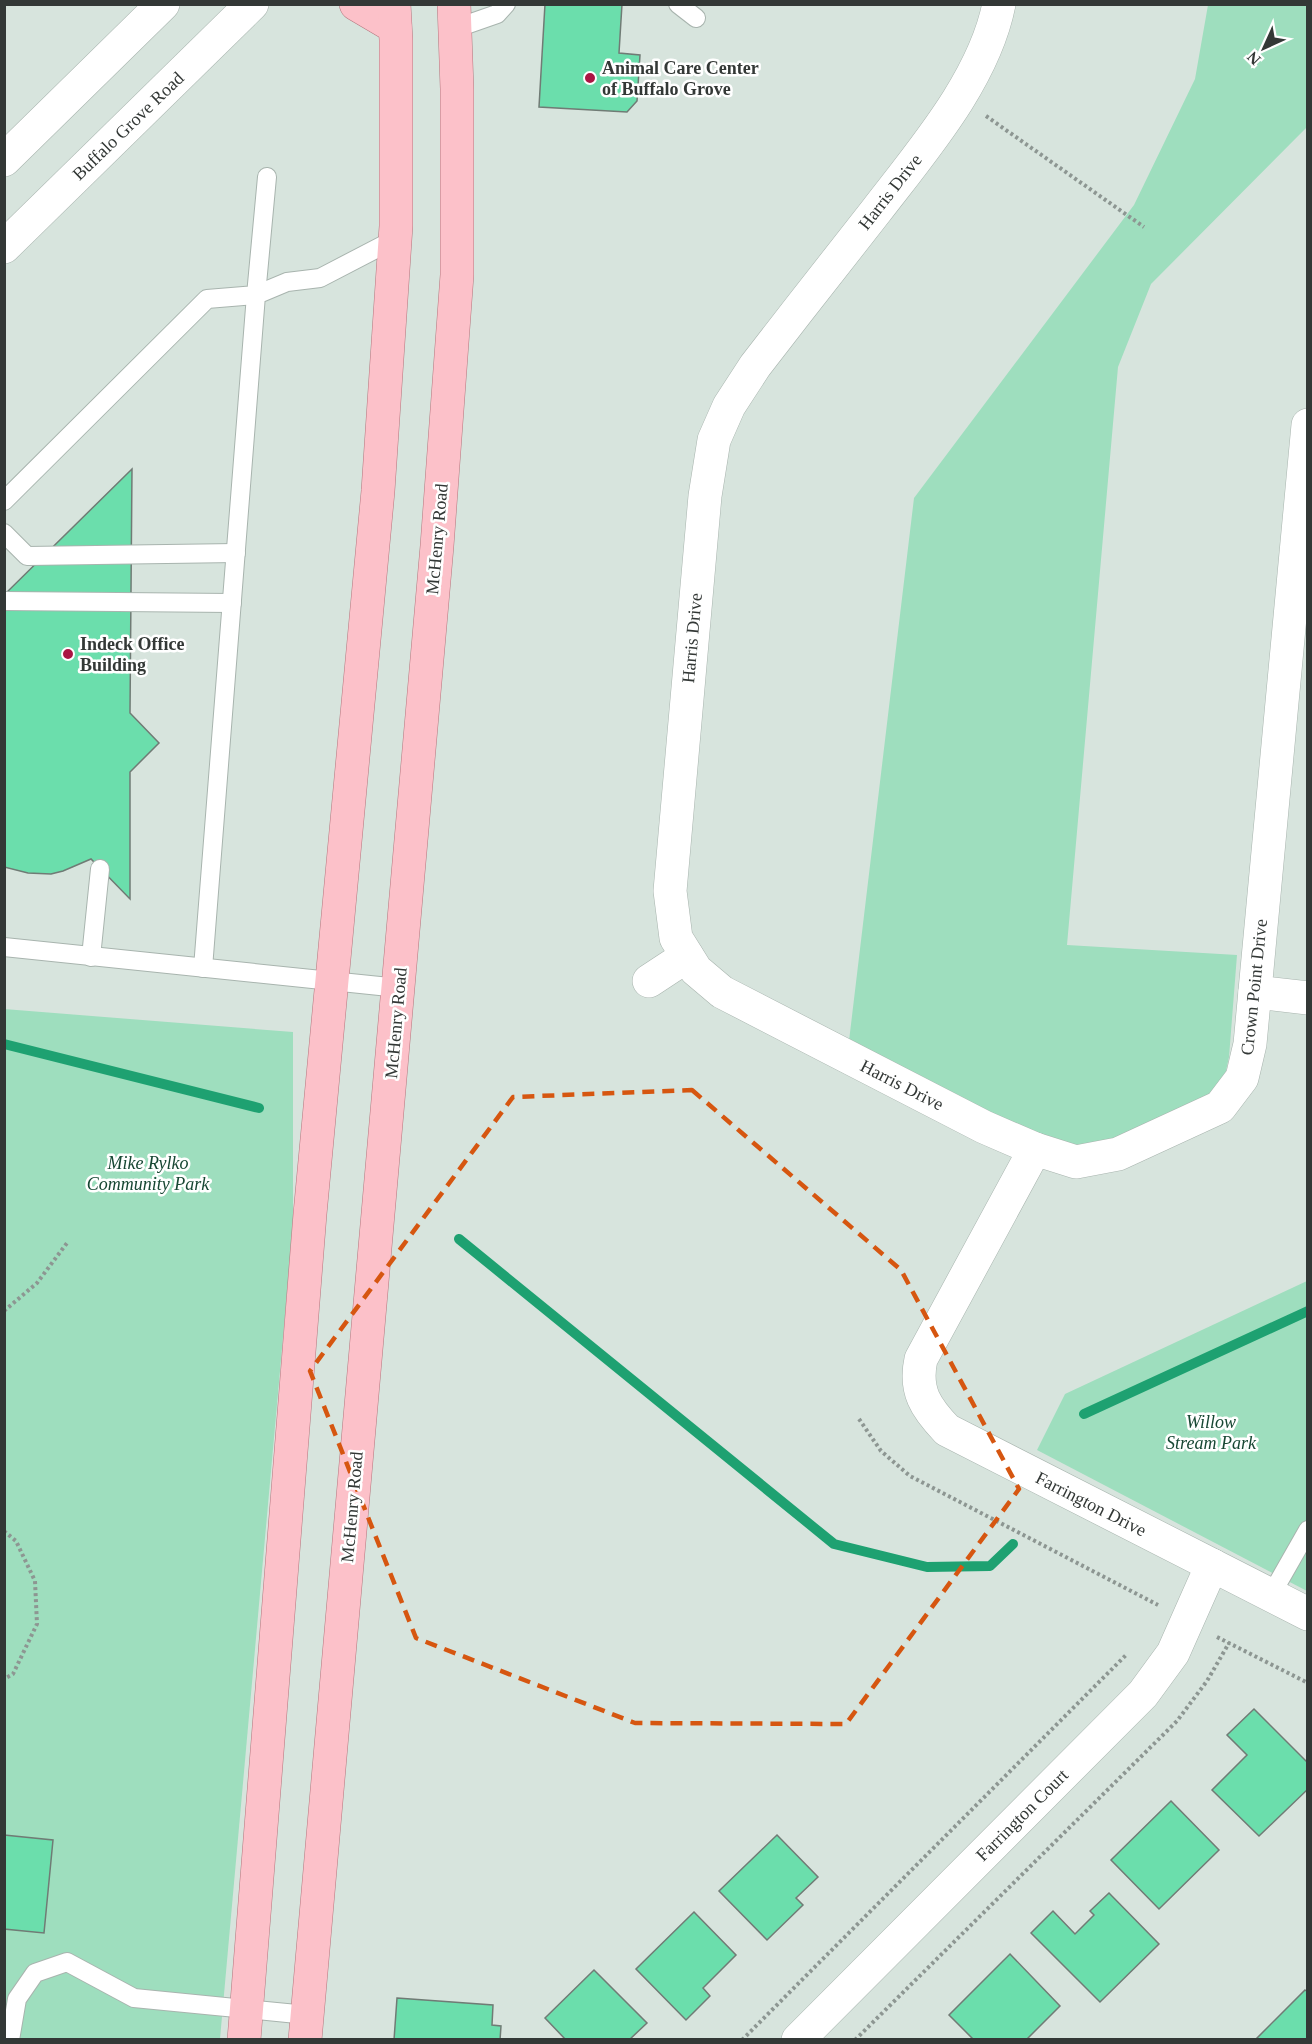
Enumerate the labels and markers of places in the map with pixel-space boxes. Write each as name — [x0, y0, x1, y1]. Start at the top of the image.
place label: Animal Care Center of Buffalo Grove — [602, 58, 759, 99]
marker: Animal Care Center of Buffalo Grove — [583, 71, 597, 85]
place label: Indeck Office Building — [80, 634, 184, 675]
marker: Indeck Office Building — [61, 647, 75, 661]

